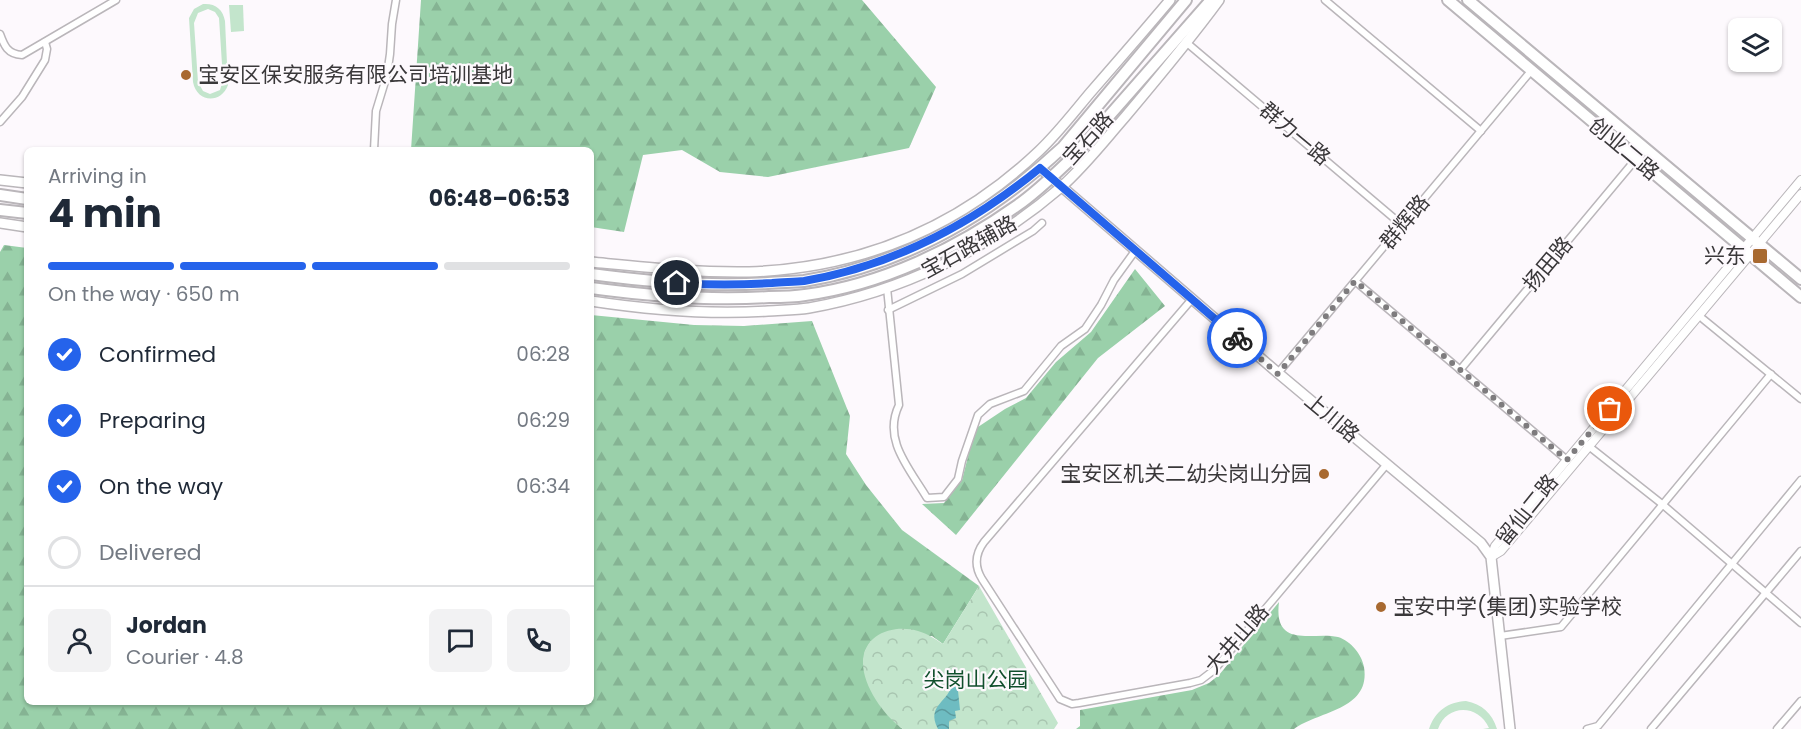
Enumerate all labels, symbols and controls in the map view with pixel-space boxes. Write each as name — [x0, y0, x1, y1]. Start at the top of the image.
map controls — [1728, 18, 1782, 72]
button: layers — [1728, 18, 1782, 72]
place label: 宝安区保安服务有限公司培训基地 — [198, 60, 513, 89]
marker: 宝安区保安服务有限公司培训基地 — [179, 68, 193, 82]
street label: 群力一路 — [1254, 96, 1337, 172]
street label: 宝石路 — [1056, 105, 1119, 171]
street label: 创业二路 — [1583, 111, 1666, 187]
text: Arriving in — [48, 162, 147, 190]
text: 06:48–06:53 — [429, 183, 570, 214]
text: 4 min — [48, 186, 162, 241]
street label: 群辉路 — [1373, 188, 1436, 255]
street label: 宝石路辅路 — [916, 208, 1022, 285]
street label: 扬田路 — [1516, 230, 1579, 297]
place label: 兴东 — [1704, 241, 1746, 270]
marker: 兴东 — [1751, 247, 1769, 265]
pin — [651, 257, 702, 308]
icon: home — [660, 266, 693, 299]
text: On the way · 650 m — [48, 280, 240, 308]
courier — [1207, 308, 1267, 368]
icon: bike — [1221, 322, 1254, 355]
icon: check — [48, 338, 81, 371]
text: Confirmed — [99, 339, 216, 370]
text: 06:28 — [516, 340, 570, 368]
pin — [1584, 383, 1635, 434]
street label: 上川路 — [1299, 386, 1366, 449]
icon: bag — [1593, 392, 1626, 425]
icon: check — [48, 404, 81, 437]
text: Preparing — [99, 405, 206, 436]
text: 06:29 — [516, 406, 570, 434]
place label: 宝安区机关二幼尖岗山分园 — [1060, 459, 1312, 488]
marker: 宝安区机关二幼尖岗山分园 — [1317, 467, 1331, 481]
street label: 留仙二路 — [1489, 468, 1564, 551]
icon: check — [48, 470, 81, 503]
text: On the way — [99, 471, 223, 502]
text: 06:34 — [516, 472, 570, 500]
text: Delivered — [99, 537, 202, 568]
place label: 宝安中学(集团)实验学校 — [1393, 592, 1622, 621]
street label: 大井山路 — [1198, 597, 1275, 680]
marker: 宝安中学(集团)实验学校 — [1374, 600, 1388, 614]
button: person — [48, 609, 111, 672]
button: chat — [429, 609, 492, 672]
button: phone — [507, 609, 570, 672]
text: Jordan — [126, 610, 207, 641]
text: Courier · 4.8 — [126, 643, 244, 671]
park label: 尖岗山公园 — [924, 665, 1029, 694]

